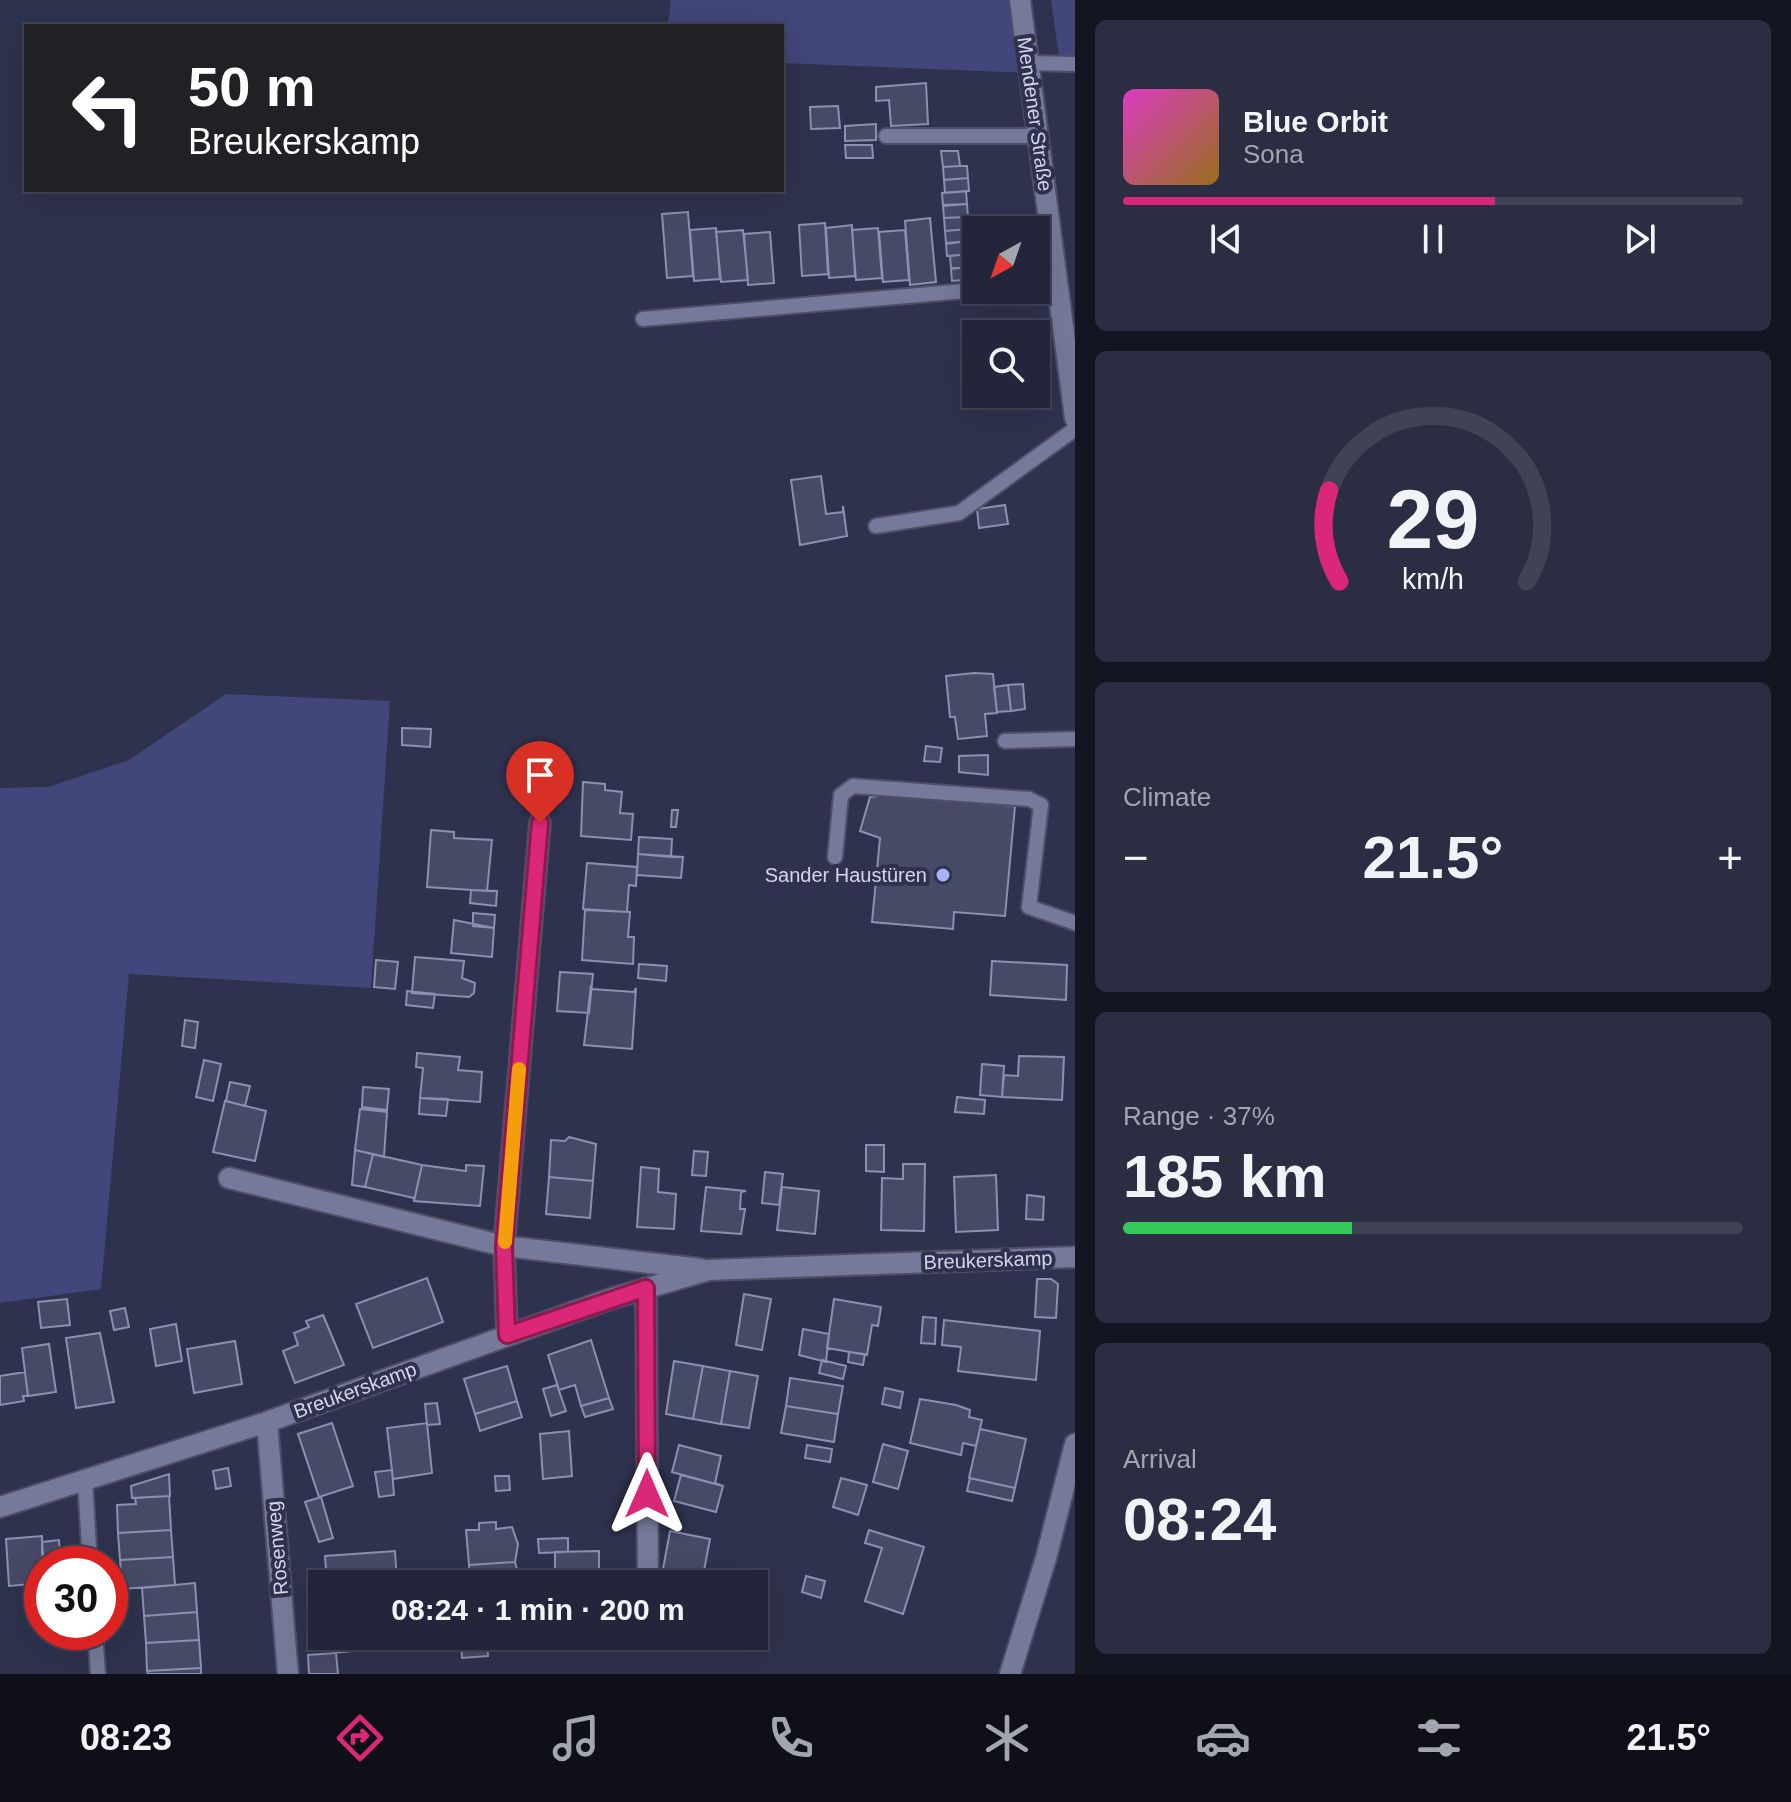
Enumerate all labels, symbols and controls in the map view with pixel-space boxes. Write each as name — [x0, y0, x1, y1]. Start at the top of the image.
street label: Mendener Straße — [1013, 35, 1057, 193]
text: 50 m — [188, 55, 316, 118]
icon: left — [56, 56, 160, 160]
text: Blue Orbit — [1243, 105, 1388, 138]
text: Breukerskamp — [188, 121, 420, 162]
text: Sona — [1243, 139, 1304, 169]
north arrow — [962, 216, 1050, 304]
map controls — [962, 216, 1050, 408]
icon: previous — [1204, 217, 1248, 261]
icon: pause — [1411, 217, 1455, 261]
icon: next — [1618, 217, 1662, 261]
button: search — [962, 320, 1050, 408]
text: 29 — [1387, 473, 1479, 566]
text: km/h — [1402, 563, 1464, 595]
pin — [506, 741, 574, 823]
icon: arrive — [518, 753, 562, 797]
text: Climate — [1123, 782, 1211, 812]
text: 21.5° — [1363, 824, 1503, 891]
text: − — [1123, 833, 1149, 882]
text: + — [1717, 833, 1743, 882]
place label: Sander Haustüren — [765, 864, 927, 886]
marker: Sander Haustüren — [934, 866, 952, 884]
text: Range · 37% — [1123, 1101, 1275, 1131]
text: 185 km — [1123, 1143, 1327, 1210]
street label: Breukerskamp — [923, 1247, 1053, 1273]
street label: Breukerskamp — [291, 1358, 419, 1422]
text: Arrival — [1123, 1444, 1197, 1474]
position arrow — [605, 1452, 689, 1536]
text: 08:24 — [1123, 1486, 1276, 1553]
street label: Rosenweg — [262, 1500, 292, 1596]
speed limit sign: 30 — [24, 1546, 128, 1650]
text: 08:24 · 1 min · 200 m — [391, 1593, 685, 1626]
icon: directions — [332, 1710, 388, 1766]
icon: music — [548, 1710, 604, 1766]
icon: phone — [763, 1710, 819, 1766]
icon: climate — [979, 1710, 1035, 1766]
icon: car — [1195, 1710, 1251, 1766]
icon: filters — [1411, 1710, 1467, 1766]
text: 08:23 — [80, 1717, 172, 1758]
text: 21.5° — [1627, 1717, 1711, 1758]

